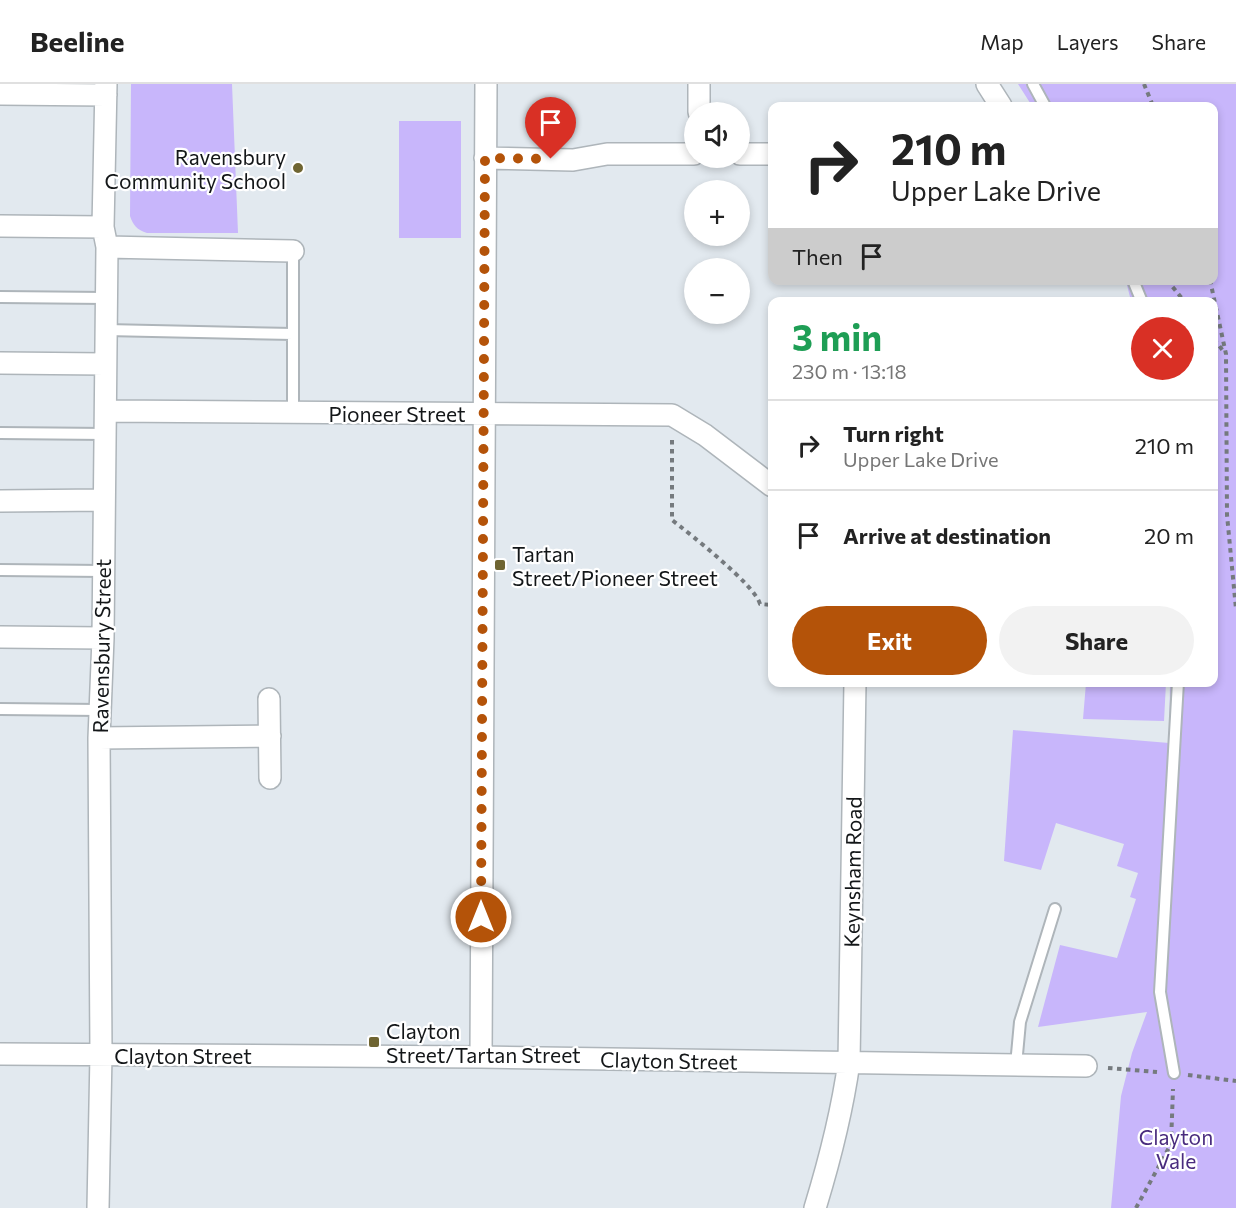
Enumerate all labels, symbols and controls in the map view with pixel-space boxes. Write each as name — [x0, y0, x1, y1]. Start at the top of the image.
text: Beeline — [30, 24, 124, 58]
text: Map — [980, 29, 1024, 54]
text: Layers — [1057, 29, 1119, 54]
text: Share — [1152, 29, 1206, 54]
pin — [525, 97, 576, 159]
map controls — [684, 102, 750, 324]
button: sound — [684, 102, 750, 168]
icon: arrive — [534, 106, 567, 139]
text: 210 m — [891, 122, 1006, 174]
icon: right — [792, 126, 870, 204]
place label: Ravensbury Community School — [105, 144, 286, 193]
marker: Ravensbury Community School — [291, 161, 305, 175]
text: Upper Lake Drive — [891, 174, 1101, 207]
button: + — [684, 180, 750, 246]
icon: arrive — [855, 240, 888, 273]
text: Then — [792, 243, 843, 270]
button: − — [684, 258, 750, 324]
text: 3 min — [792, 314, 882, 358]
button: close — [1131, 317, 1194, 380]
text: 230 m · 13:18 — [792, 359, 907, 383]
street label: Pioneer Street — [328, 401, 466, 426]
text: Turn right — [843, 420, 944, 447]
icon: right — [792, 429, 825, 462]
text: 210 m — [1135, 432, 1194, 459]
text: Upper Lake Drive — [843, 447, 999, 471]
icon: arrive — [792, 519, 825, 552]
text: Arrive at destination — [843, 522, 1051, 549]
text: 20 m — [1144, 522, 1194, 549]
place label: Tartan Street/Pioneer Street — [512, 541, 718, 590]
street label: Ravensbury Street — [87, 558, 115, 734]
marker: Tartan Street/Pioneer Street — [493, 558, 507, 572]
button: Exit — [792, 606, 987, 675]
button: Share — [999, 606, 1194, 675]
street label: Keynsham Road — [838, 796, 866, 948]
position arrow — [449, 885, 513, 949]
place label: Clayton Street/Tartan Street — [386, 1018, 581, 1067]
marker: Clayton Street/Tartan Street — [367, 1035, 381, 1049]
street label: Clayton Street — [114, 1043, 252, 1068]
street label: Clayton Street — [600, 1046, 738, 1074]
park label: Clayton Vale — [1139, 1124, 1213, 1173]

